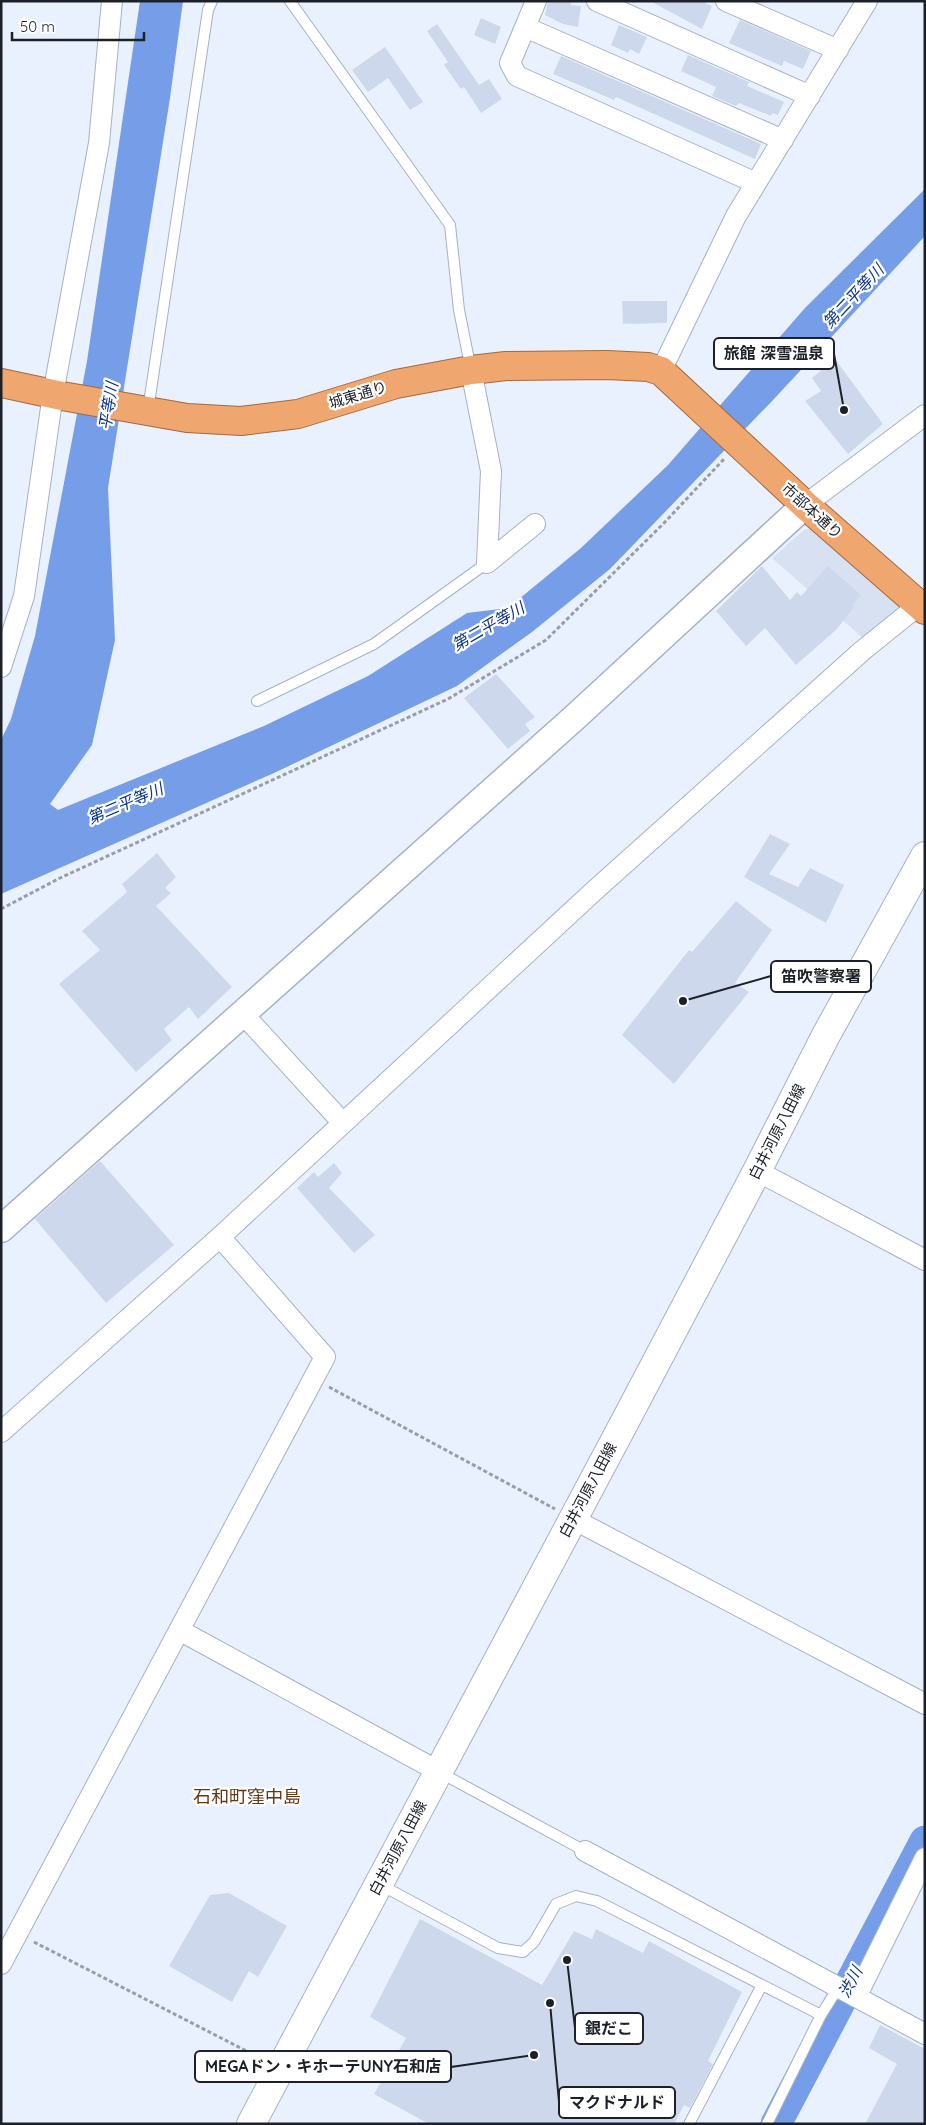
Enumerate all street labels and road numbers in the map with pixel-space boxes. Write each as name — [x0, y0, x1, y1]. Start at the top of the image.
street label: 城東通り — [326, 377, 389, 412]
street label: 市部本通り — [778, 478, 847, 543]
street label: 白井河原八田線 — [744, 1081, 809, 1183]
street label: 白井河原八田線 — [555, 1439, 621, 1541]
street label: 白井河原八田線 — [365, 1797, 431, 1899]

